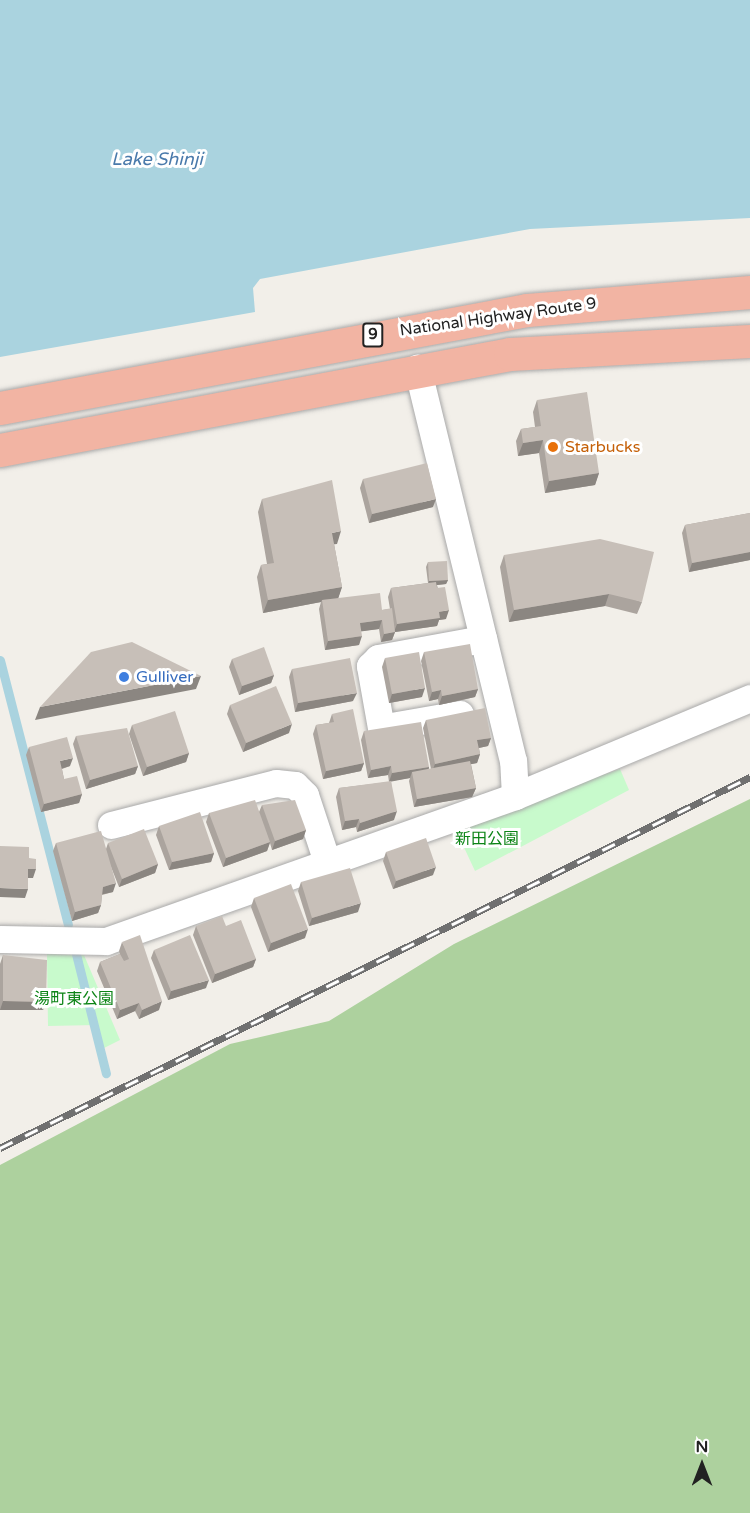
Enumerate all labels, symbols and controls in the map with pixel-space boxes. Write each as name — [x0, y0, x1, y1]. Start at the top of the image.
water label: Lake Shinji — [111, 148, 203, 170]
street label: National Highway Route 9 — [399, 294, 597, 340]
road number: 9 — [361, 323, 385, 347]
place label: Starbucks — [565, 437, 640, 457]
marker: Starbucks — [546, 440, 560, 454]
place label: Gulliver — [136, 667, 193, 687]
marker: Gulliver — [117, 670, 131, 684]
park label: 新田公園 — [455, 829, 519, 849]
park label: 湯町東公園 — [34, 989, 114, 1009]
north arrow — [672, 1435, 732, 1495]
text: N — [696, 1437, 708, 1457]

